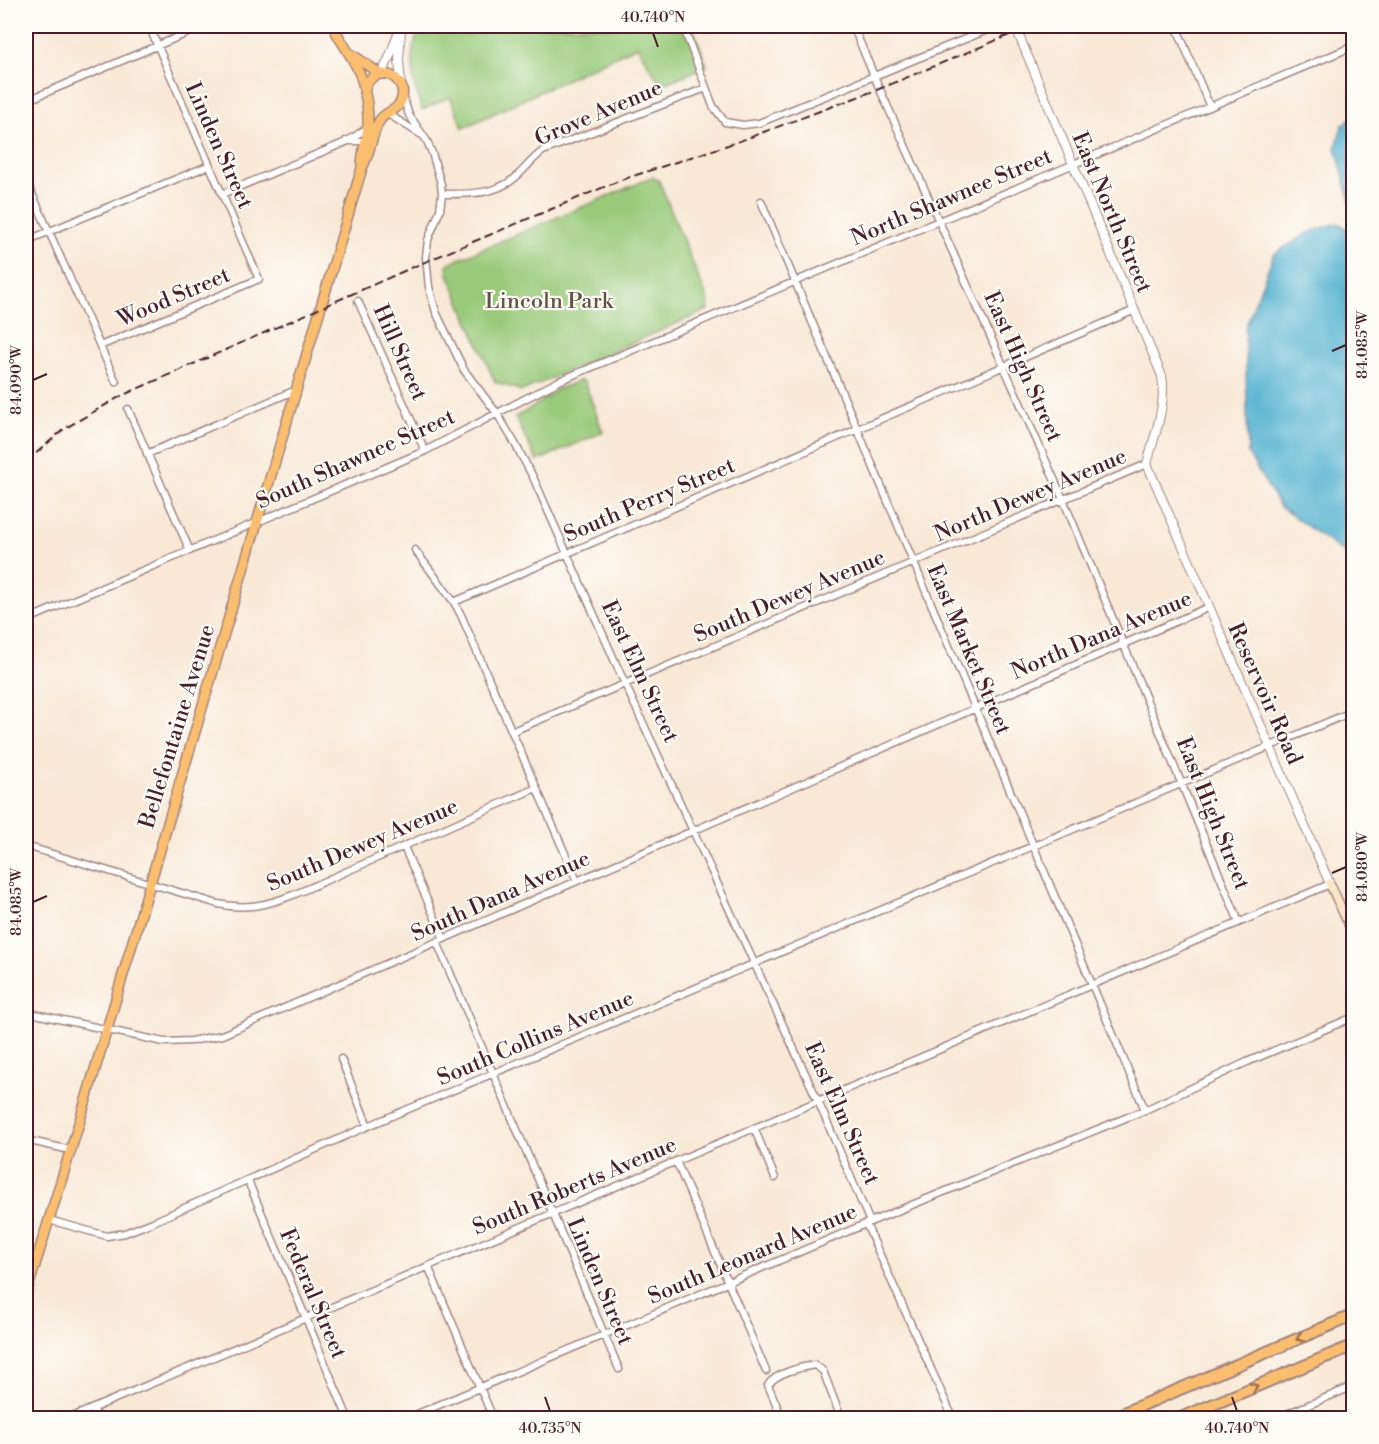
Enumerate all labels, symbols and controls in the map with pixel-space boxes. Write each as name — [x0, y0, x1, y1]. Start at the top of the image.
text: 40.740°N — [621, 8, 685, 27]
street label: Grove Avenue — [531, 74, 667, 152]
street label: Linden Street — [179, 78, 259, 213]
street label: East North Street — [1065, 128, 1158, 297]
street label: North Shawnee Street — [847, 143, 1056, 252]
street label: Wood Street — [112, 261, 234, 334]
street label: East High Street — [977, 287, 1068, 446]
park label: Lincoln Park — [485, 288, 615, 315]
street label: Hill Street — [367, 300, 433, 405]
text: 84.085°W — [1353, 311, 1372, 379]
text: 84.090°W — [7, 345, 26, 415]
street label: South Shawnee Street — [252, 403, 459, 515]
street label: North Dewey Avenue — [930, 443, 1131, 548]
street label: South Perry Street — [560, 452, 739, 549]
street label: South Dewey Avenue — [690, 544, 889, 649]
street label: East Market Street — [920, 560, 1017, 739]
street label: North Dana Avenue — [1007, 585, 1196, 686]
street label: East Elm Street — [595, 596, 684, 747]
street label: Reservoir Road — [1221, 619, 1308, 769]
street label: Bellefontaine Avenue — [133, 621, 221, 832]
street label: East High Street — [1170, 733, 1256, 894]
street label: South Dewey Avenue — [263, 793, 462, 898]
text: 84.080°W — [1353, 832, 1372, 902]
street label: South Dana Avenue — [407, 845, 594, 948]
text: 84.085°W — [7, 868, 26, 936]
street label: South Collins Avenue — [433, 985, 638, 1092]
street label: East Elm Street — [798, 1038, 885, 1190]
street label: South Roberts Avenue — [469, 1131, 681, 1242]
street label: South Leonard Avenue — [644, 1198, 861, 1311]
street label: Linden Street — [561, 1214, 639, 1350]
street label: Federal Street — [273, 1224, 352, 1363]
one-way arrow — [1295, 1331, 1306, 1343]
one-way arrow — [1247, 1382, 1258, 1394]
text: 40.735°N — [519, 1419, 581, 1438]
text: 40.740°N — [1205, 1419, 1269, 1438]

